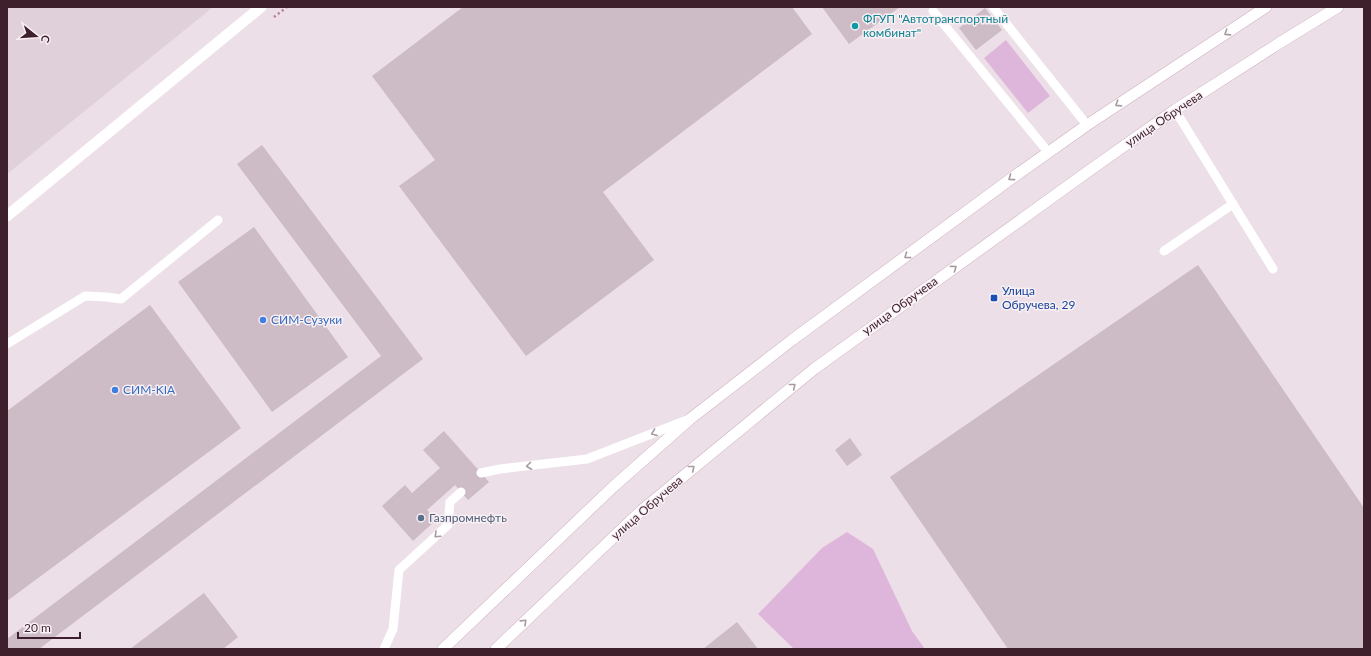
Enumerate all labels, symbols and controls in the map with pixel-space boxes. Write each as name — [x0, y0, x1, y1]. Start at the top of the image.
place label: ФГУП "Автотранспортный комбинат" — [863, 11, 1008, 40]
north arrow — [16, 16, 56, 56]
marker: ФГУП "Автотранспортный комбинат" — [850, 21, 860, 31]
one-way arrow — [1224, 28, 1231, 36]
text: С — [39, 34, 53, 45]
street label: улица Обручева — [1122, 87, 1205, 150]
one-way arrow — [1115, 100, 1122, 107]
one-way arrow — [1009, 173, 1016, 180]
one-way arrow — [904, 251, 911, 258]
one-way arrow — [950, 265, 957, 272]
street label: улица Обручева — [859, 273, 940, 338]
place label: Улица Обручева, 29 — [1002, 283, 1076, 312]
marker: Улица Обручева, 29 — [989, 293, 999, 303]
place label: СИМ-Сузуки — [271, 312, 342, 327]
marker: СИМ-Сузуки — [258, 315, 268, 325]
place label: СИМ-KIA — [123, 382, 176, 397]
one-way arrow — [788, 383, 795, 390]
marker: СИМ-KIA — [110, 385, 120, 395]
one-way arrow — [650, 428, 657, 436]
one-way arrow — [526, 461, 532, 470]
one-way arrow — [688, 466, 695, 473]
street label: улица Обручева — [608, 473, 685, 543]
place label: Газпромнефть — [429, 510, 507, 525]
marker: Газпромнефть — [416, 513, 426, 523]
one-way arrow — [434, 530, 442, 538]
scale bar — [18, 614, 80, 640]
one-way arrow — [519, 619, 527, 627]
text: 20 m — [24, 620, 51, 635]

